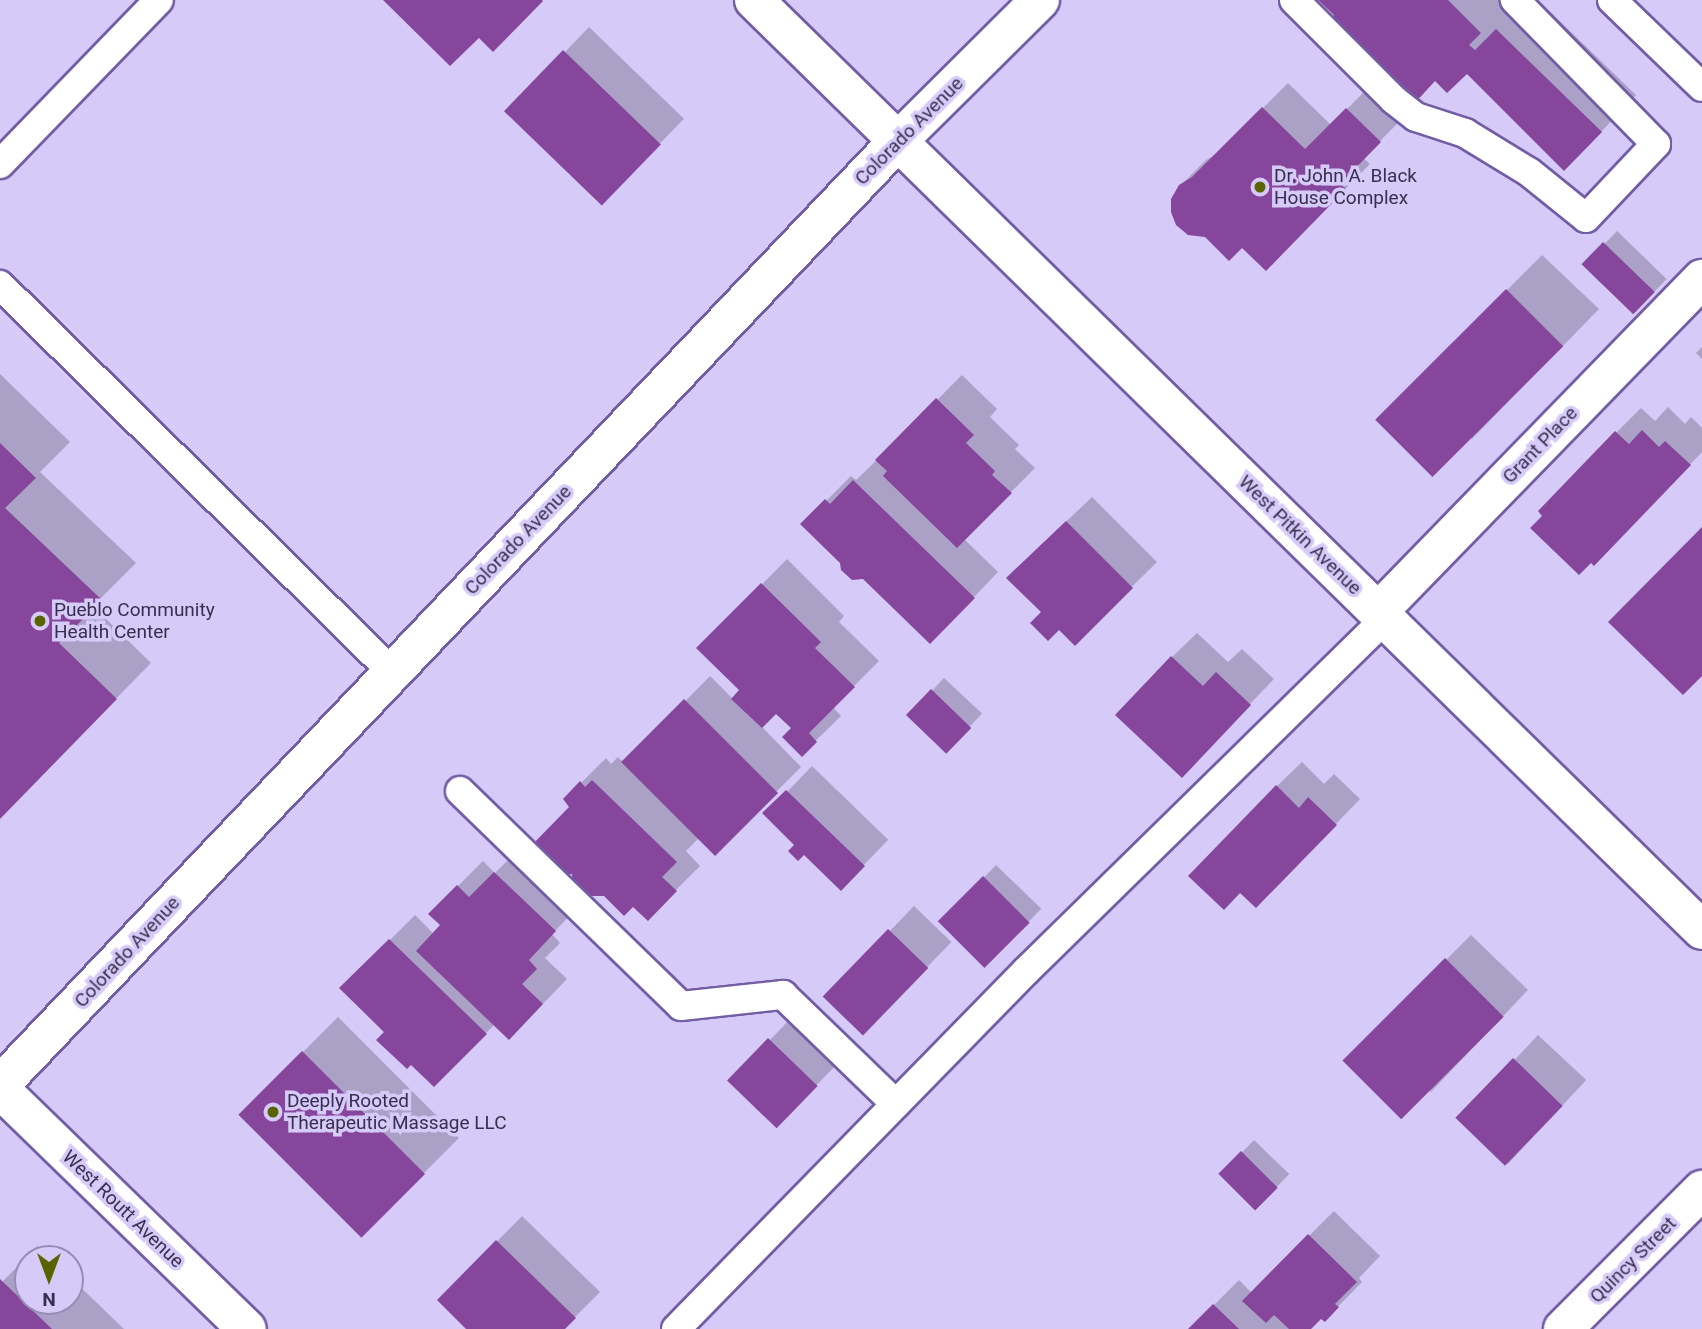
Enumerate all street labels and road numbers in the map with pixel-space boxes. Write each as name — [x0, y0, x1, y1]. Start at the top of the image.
street label: Colorado Avenue — [850, 72, 968, 190]
street label: Grant Place — [1498, 402, 1582, 488]
street label: West Pitkin Avenue — [1234, 471, 1366, 599]
street label: Colorado Avenue — [460, 480, 576, 600]
street label: Colorado Avenue — [70, 892, 184, 1012]
street label: West Routt Avenue — [58, 1145, 188, 1273]
street label: Quincy Street — [1585, 1212, 1681, 1308]

